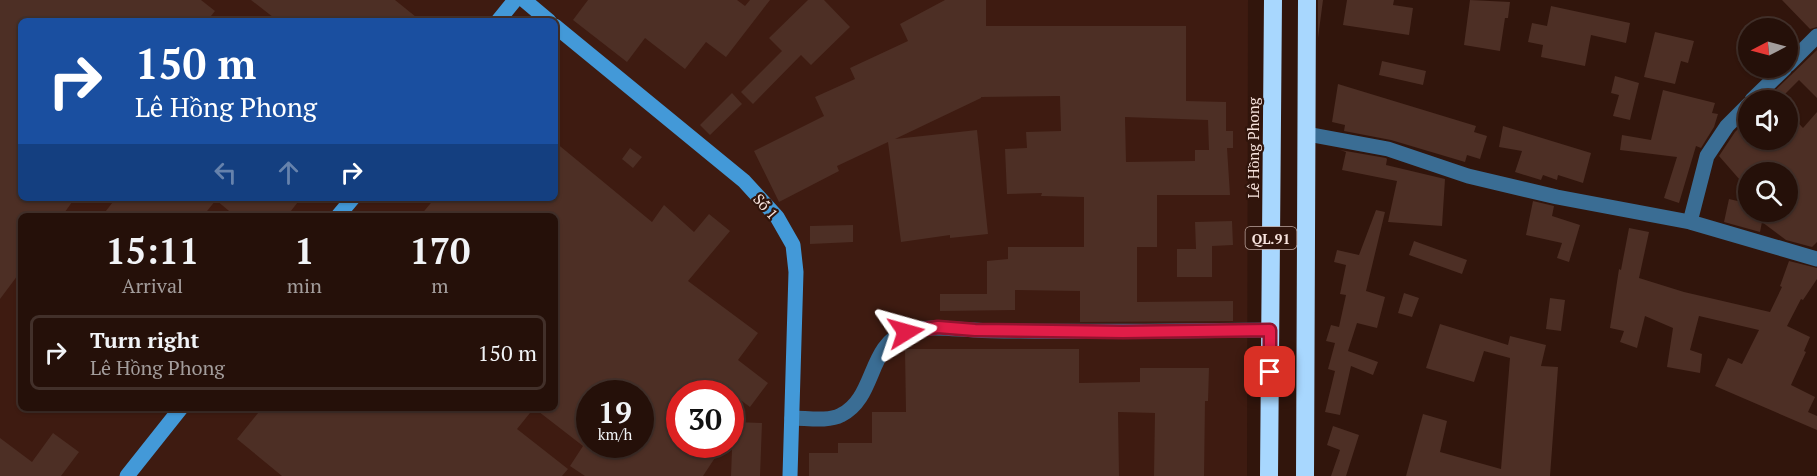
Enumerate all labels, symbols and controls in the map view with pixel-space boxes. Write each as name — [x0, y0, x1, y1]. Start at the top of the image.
north arrow — [1738, 18, 1798, 78]
map controls — [1738, 18, 1798, 222]
text: 150 m — [135, 35, 256, 91]
icon: right — [36, 42, 114, 120]
text: Lê Hồng Phong — [135, 89, 317, 125]
button: sound — [1738, 90, 1798, 150]
street label: Lê Hồng Phong — [1243, 96, 1263, 199]
icon: left — [209, 156, 242, 189]
icon: ahead — [272, 156, 305, 189]
icon: right — [335, 156, 368, 189]
button: search — [1738, 162, 1798, 222]
street label: Số 1 — [749, 189, 783, 223]
text: 15:11 — [106, 227, 199, 274]
text: 1 — [294, 227, 315, 274]
text: 170 — [409, 227, 470, 274]
road number: QL.91 — [1246, 227, 1296, 249]
text: Arrival — [122, 272, 183, 299]
text: min — [287, 272, 322, 299]
text: m — [431, 272, 449, 299]
position arrow — [874, 300, 938, 364]
text: Turn right — [90, 325, 199, 354]
icon: right — [39, 336, 72, 369]
text: 150 m — [477, 338, 537, 367]
pin — [1244, 346, 1295, 397]
text: Lê Hồng Phong — [90, 354, 225, 381]
icon: arrive — [1253, 355, 1286, 388]
speed limit sign: 30 — [666, 380, 744, 458]
text: 19 — [598, 392, 632, 432]
text: km/h — [598, 424, 632, 444]

